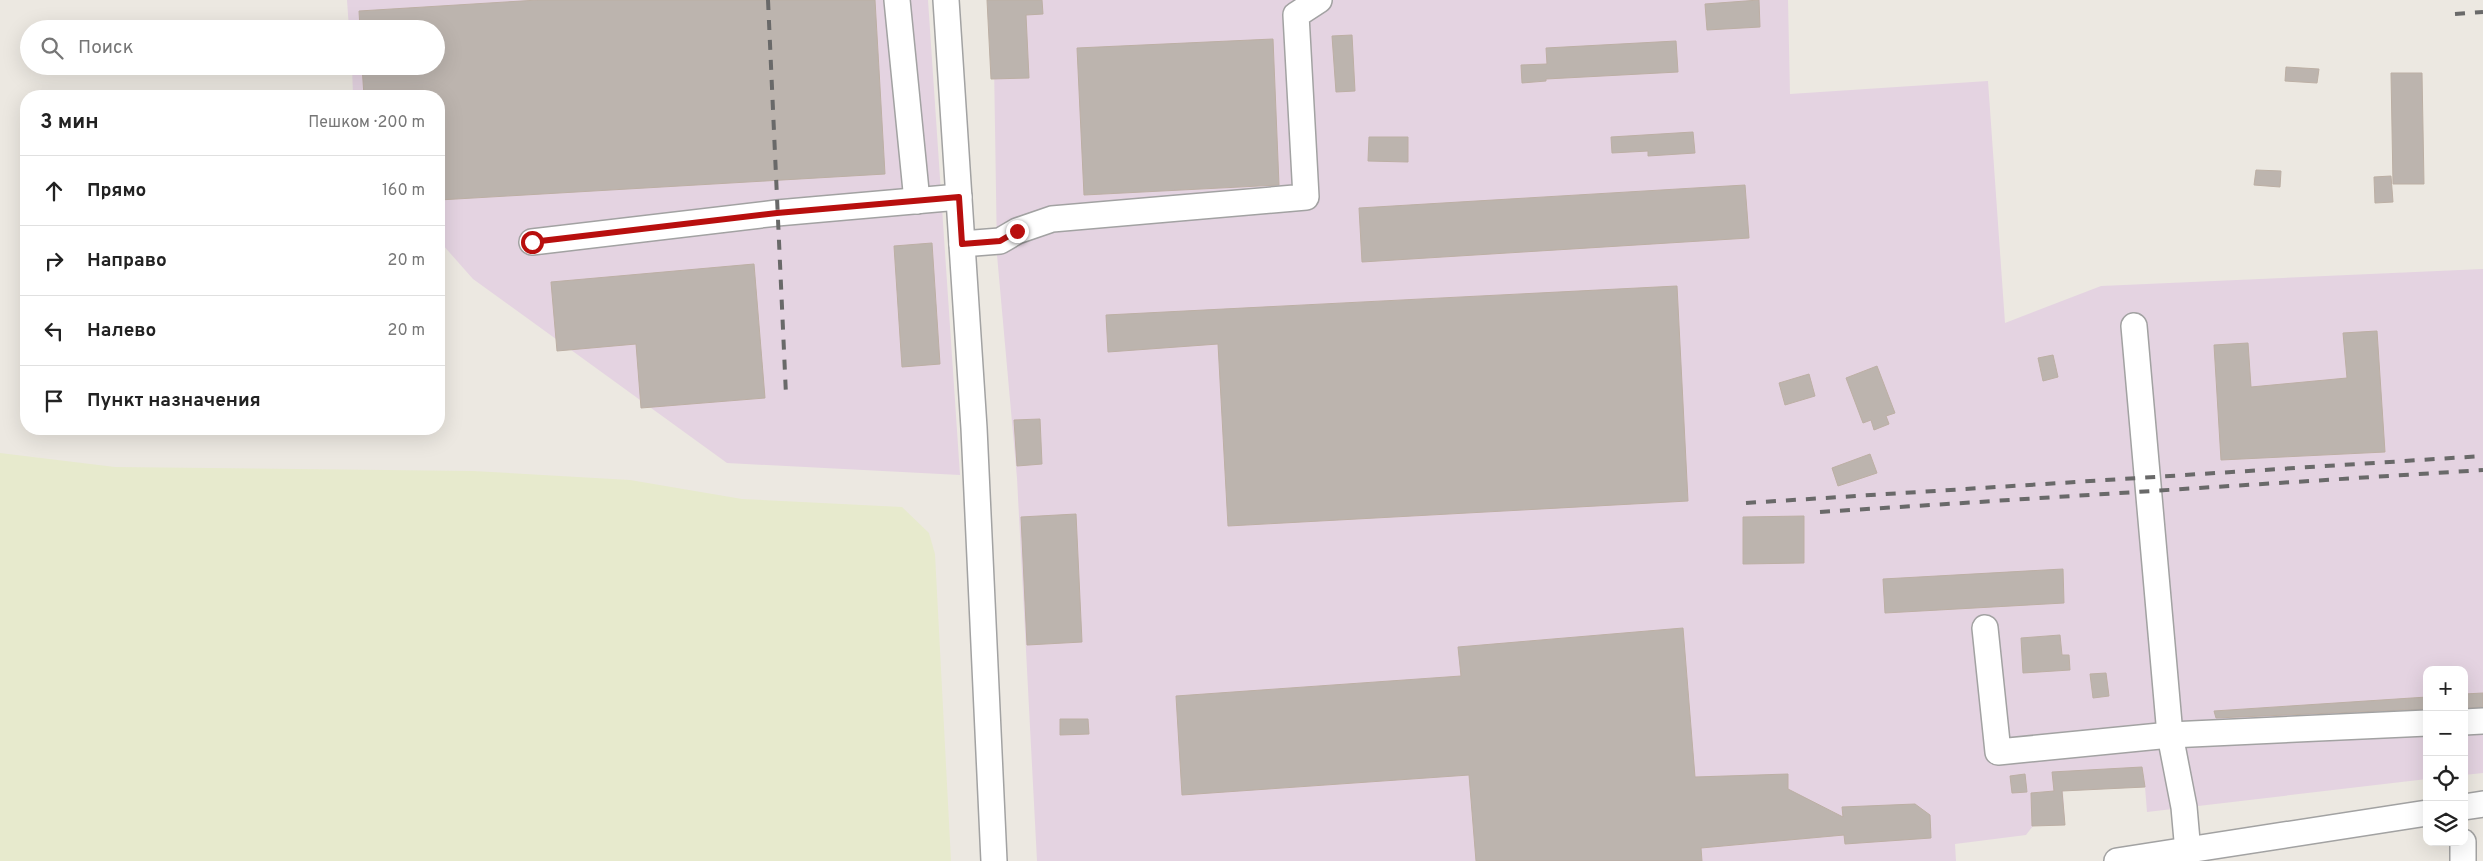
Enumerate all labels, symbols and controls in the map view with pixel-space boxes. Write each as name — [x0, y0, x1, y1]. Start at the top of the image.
search box — [20, 20, 445, 75]
icon: search — [38, 34, 66, 62]
text: Поиск — [78, 36, 134, 60]
text: 3 мин — [40, 109, 99, 136]
text: Пешком · 200 m — [308, 113, 425, 133]
icon: ahead — [40, 177, 68, 205]
text: Прямо — [87, 179, 146, 203]
text: 160 m — [382, 181, 425, 201]
route end — [1006, 220, 1029, 243]
route start — [521, 231, 544, 254]
icon: right — [40, 247, 68, 275]
text: Направо — [87, 249, 167, 273]
text: 20 m — [388, 251, 425, 271]
icon: left — [40, 317, 68, 345]
text: Налево — [87, 319, 156, 343]
text: 20 m — [388, 321, 425, 341]
icon: arrive — [40, 387, 68, 415]
text: Пункт назначения — [87, 389, 261, 413]
map controls — [2423, 666, 2468, 846]
button: + — [2423, 666, 2468, 711]
button: − — [2423, 711, 2468, 756]
button: locate — [2423, 756, 2468, 801]
button: layers — [2423, 801, 2468, 846]

